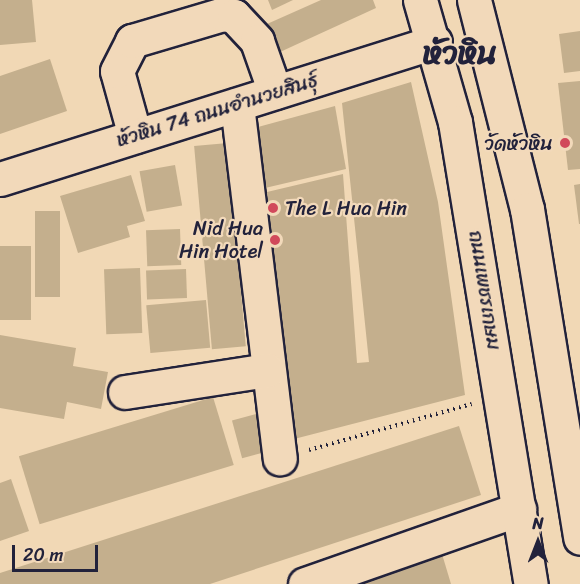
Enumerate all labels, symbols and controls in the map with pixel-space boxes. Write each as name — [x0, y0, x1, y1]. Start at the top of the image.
district label: หัวหิน — [423, 35, 497, 73]
street label: หัวหิน 74 ถนนอำนวยสินธุ์ — [114, 68, 320, 152]
place label: วัดหัวหิน — [484, 131, 553, 155]
marker: วัดหัวหิน — [558, 136, 572, 150]
place label: The L Hua Hin — [285, 196, 407, 220]
marker: The L Hua Hin — [266, 201, 280, 215]
place label: Nid Hua Hin Hotel — [178, 216, 263, 263]
street label: ถนนเพชรเกษม — [464, 229, 506, 351]
marker: Nid Hua Hin Hotel — [268, 233, 282, 247]
text: N — [532, 509, 544, 538]
north arrow — [508, 512, 568, 572]
scale bar — [15, 533, 100, 571]
text: 20 m — [23, 539, 63, 571]

